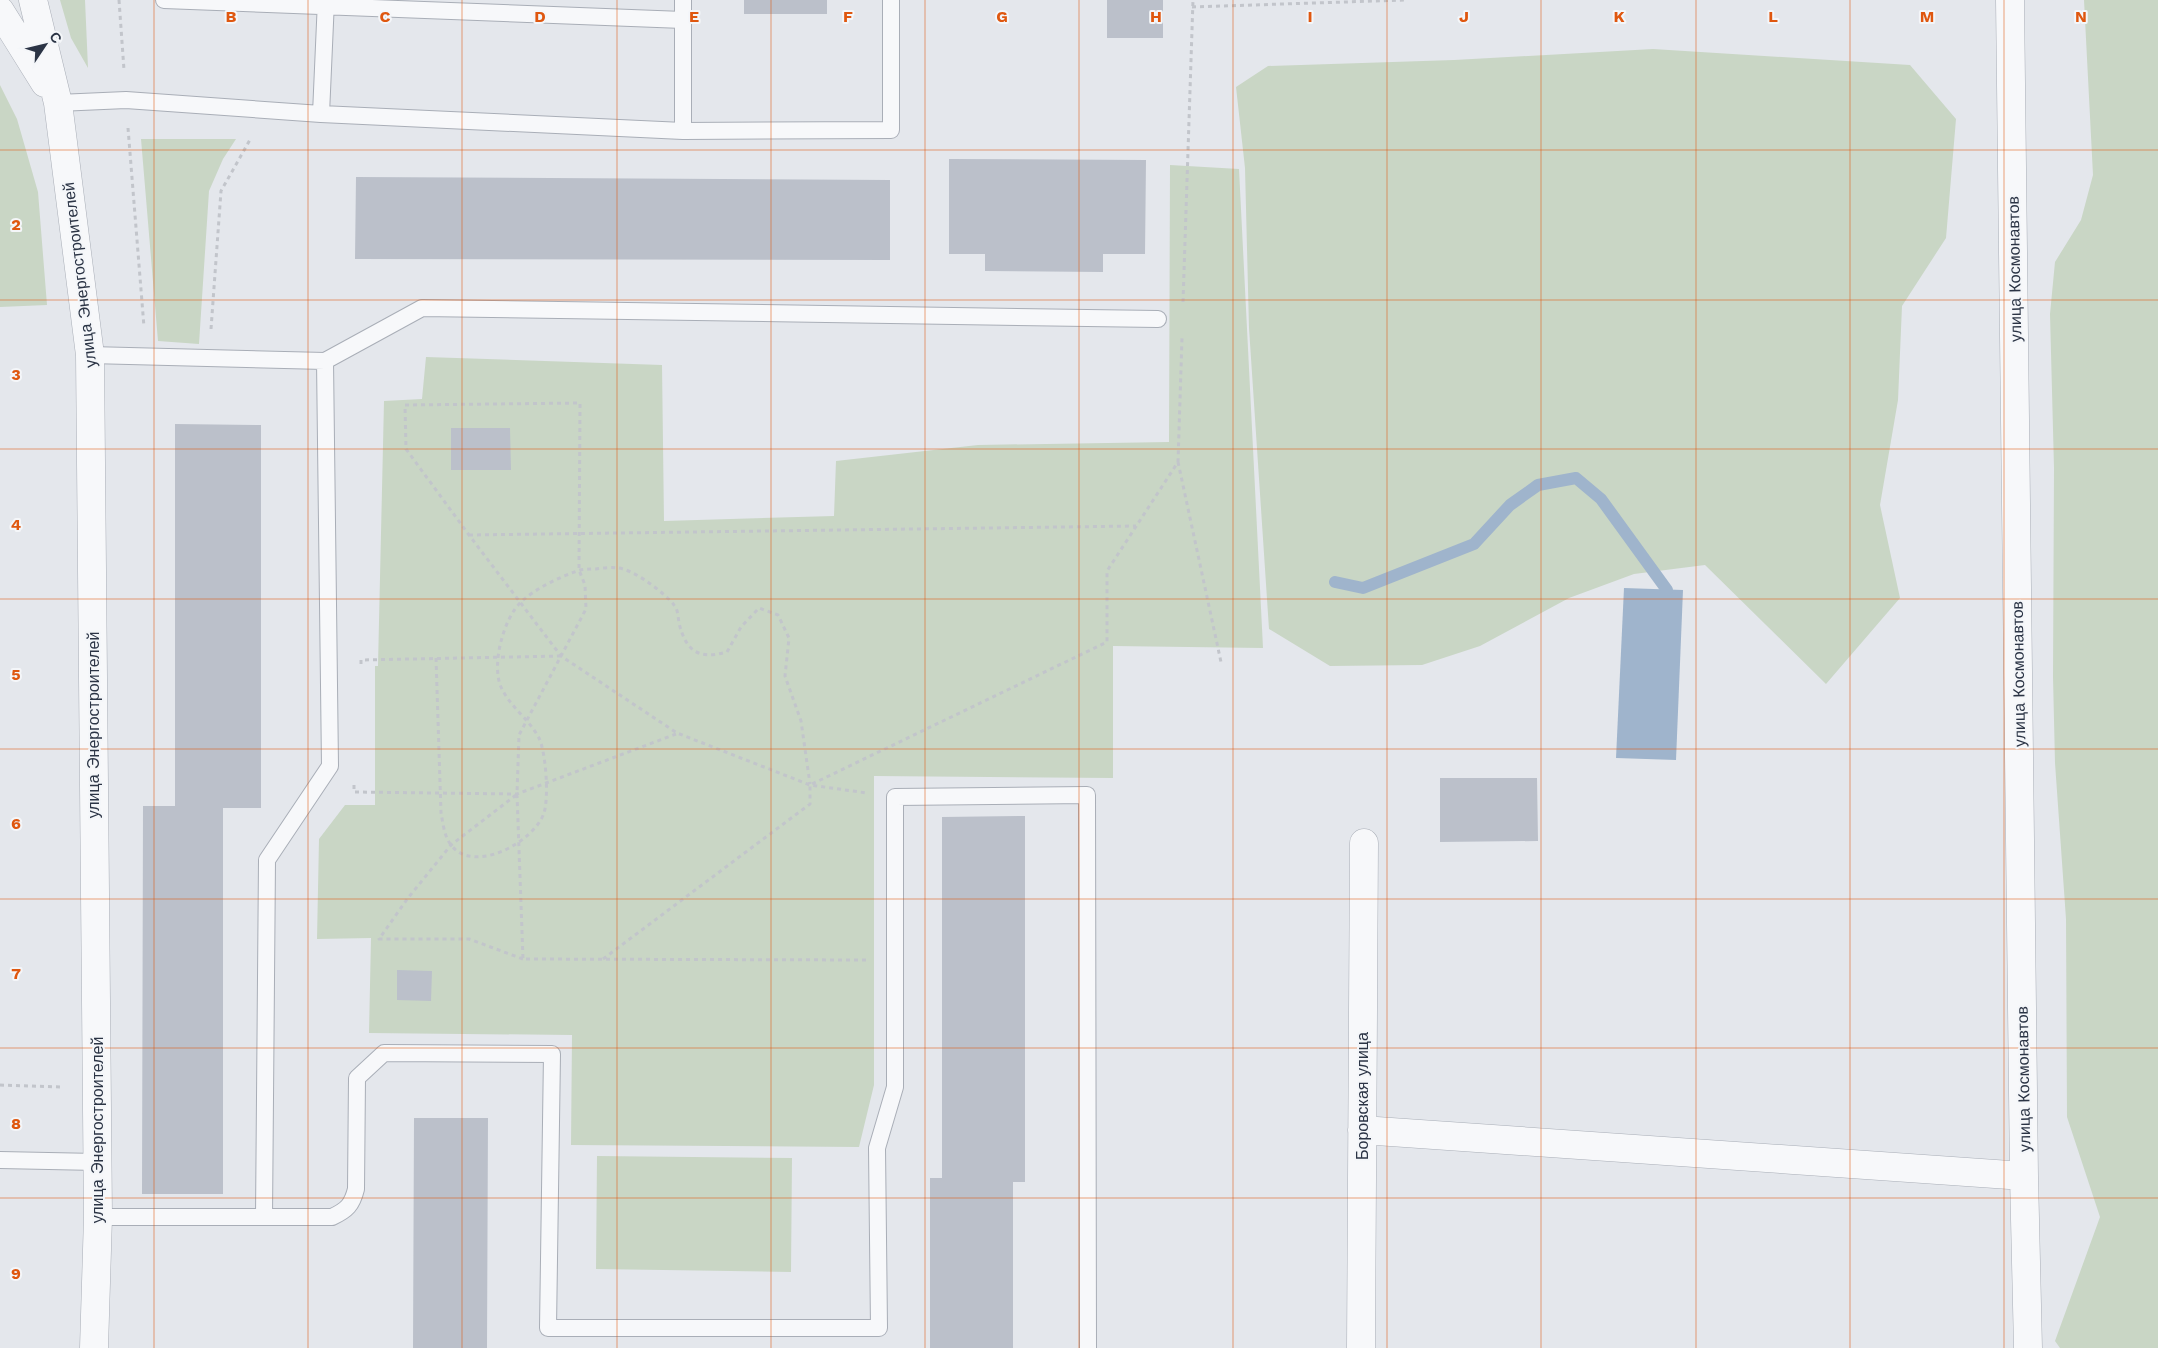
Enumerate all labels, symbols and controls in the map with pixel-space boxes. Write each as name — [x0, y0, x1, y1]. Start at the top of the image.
text: B — [226, 7, 237, 26]
text: C — [380, 7, 391, 26]
text: D — [534, 7, 546, 26]
text: E — [689, 7, 699, 26]
text: F — [843, 7, 853, 26]
text: G — [996, 7, 1008, 26]
text: H — [1150, 7, 1162, 26]
text: I — [1307, 7, 1313, 26]
text: J — [1459, 7, 1469, 26]
text: K — [1613, 7, 1625, 26]
text: L — [1768, 7, 1778, 26]
text: M — [1920, 7, 1934, 26]
text: N — [2075, 7, 2087, 26]
north arrow — [20, 20, 70, 70]
text: С — [46, 29, 65, 46]
street label: улица Энергостроителей — [59, 181, 100, 369]
street label: улица Космонавтов — [2004, 196, 2025, 342]
text: 2 — [11, 215, 21, 234]
text: 3 — [11, 365, 21, 384]
text: 4 — [11, 515, 21, 534]
street label: улица Космонавтов — [2008, 601, 2029, 747]
street label: улица Энергостроителей — [84, 632, 103, 818]
text: 5 — [11, 665, 21, 684]
text: 6 — [11, 814, 21, 833]
text: 7 — [11, 964, 21, 983]
street label: улица Космонавтов — [2013, 1006, 2034, 1152]
street label: Боровская улица — [1353, 1032, 1372, 1160]
street label: улица Энергостроителей — [88, 1037, 107, 1223]
text: 8 — [11, 1114, 21, 1133]
text: 9 — [11, 1264, 21, 1283]

